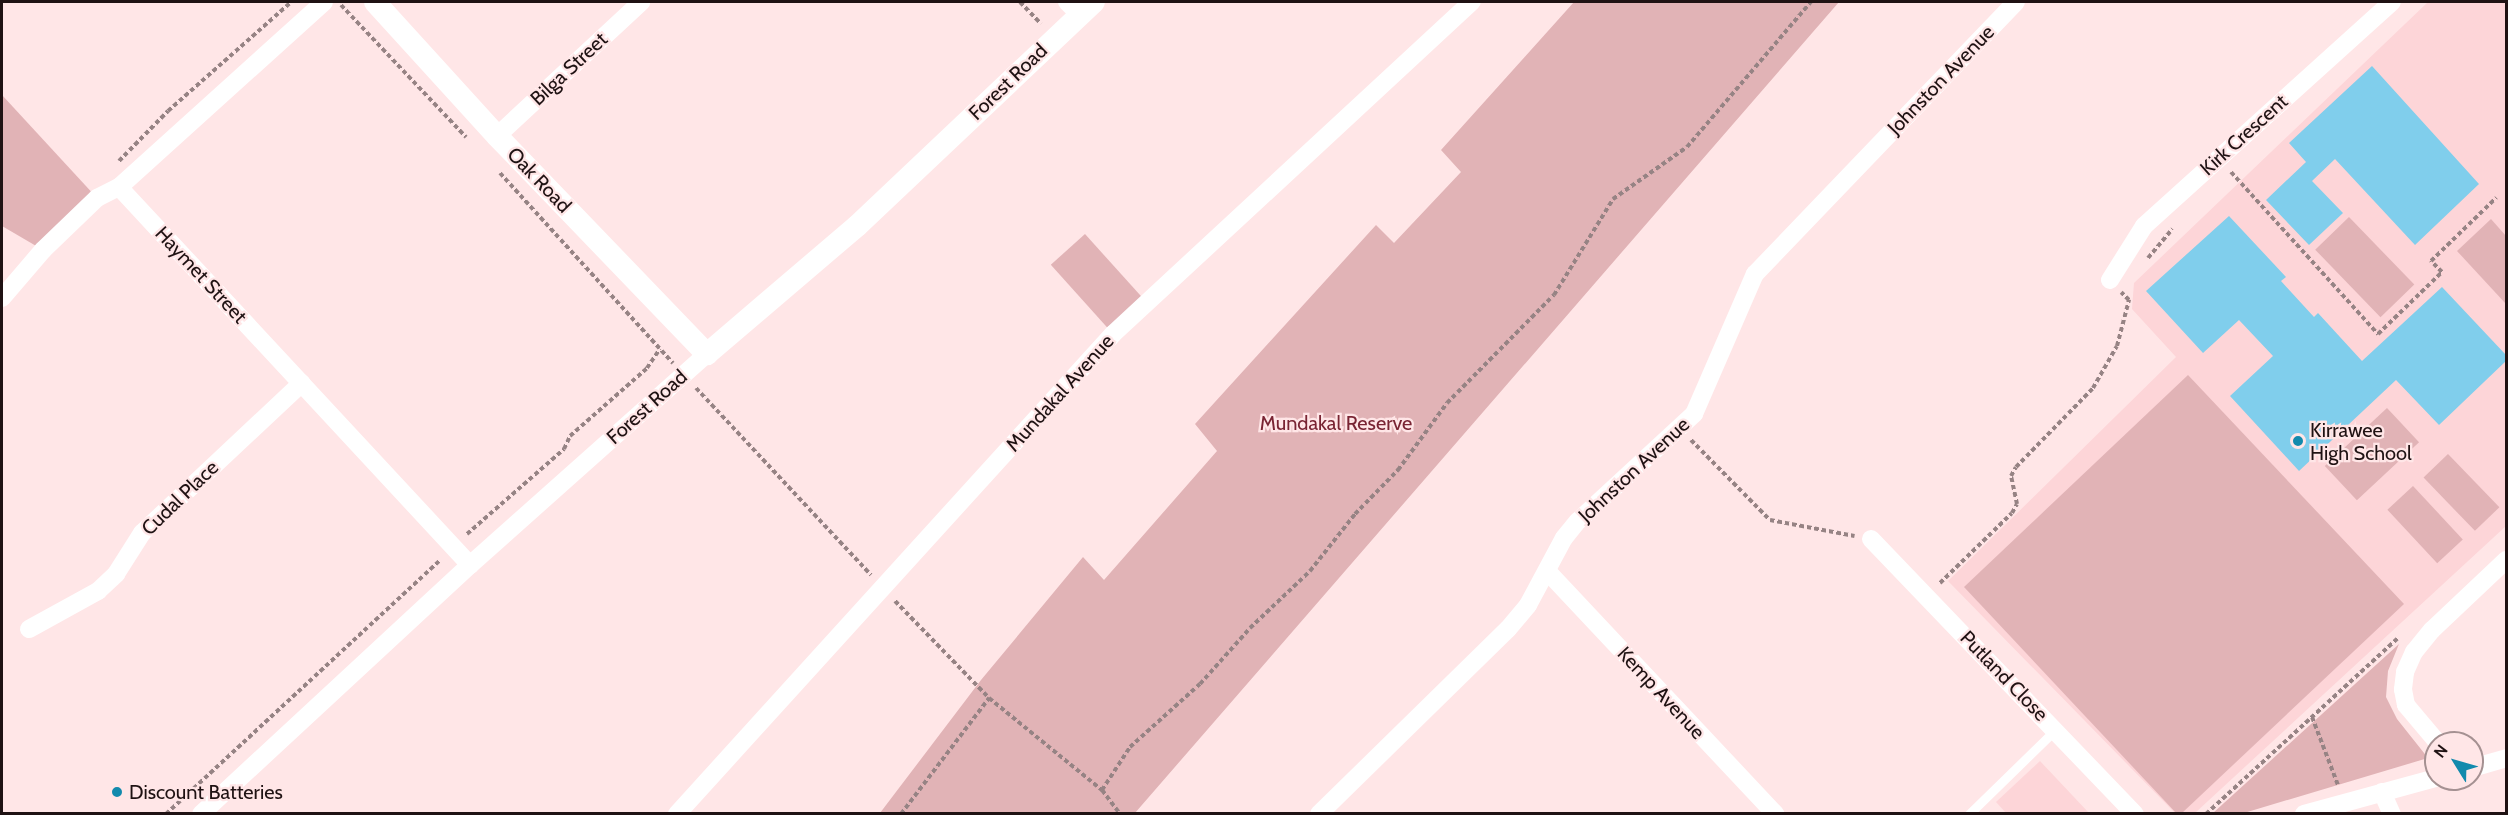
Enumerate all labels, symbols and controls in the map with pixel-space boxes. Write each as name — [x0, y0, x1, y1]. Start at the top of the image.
street label: Johnston Avenue — [1883, 20, 1999, 140]
street label: Bilga Street — [526, 27, 612, 111]
street label: Forest Road — [964, 39, 1052, 125]
street label: Kirk Crescent — [2195, 89, 2293, 181]
street label: Oak Road — [502, 142, 576, 218]
street label: Haymet Street — [150, 222, 252, 328]
street label: Mundakal Avenue — [1001, 329, 1119, 457]
street label: Forest Road — [602, 365, 692, 449]
park label: Mundakal Reserve — [1260, 411, 1412, 435]
street label: Johnston Avenue — [1574, 413, 1694, 527]
place label: Kirrawee High School — [2310, 418, 2412, 465]
marker: Kirrawee High School — [2291, 434, 2305, 448]
street label: Cudal Place — [137, 456, 223, 540]
street label: Putland Close — [1955, 626, 2053, 726]
street label: Kemp Avenue — [1612, 642, 1710, 744]
north arrow — [2424, 731, 2484, 791]
text: N — [2430, 741, 2452, 761]
place label: Discount Batteries — [129, 780, 283, 804]
marker: Discount Batteries — [110, 785, 124, 799]

